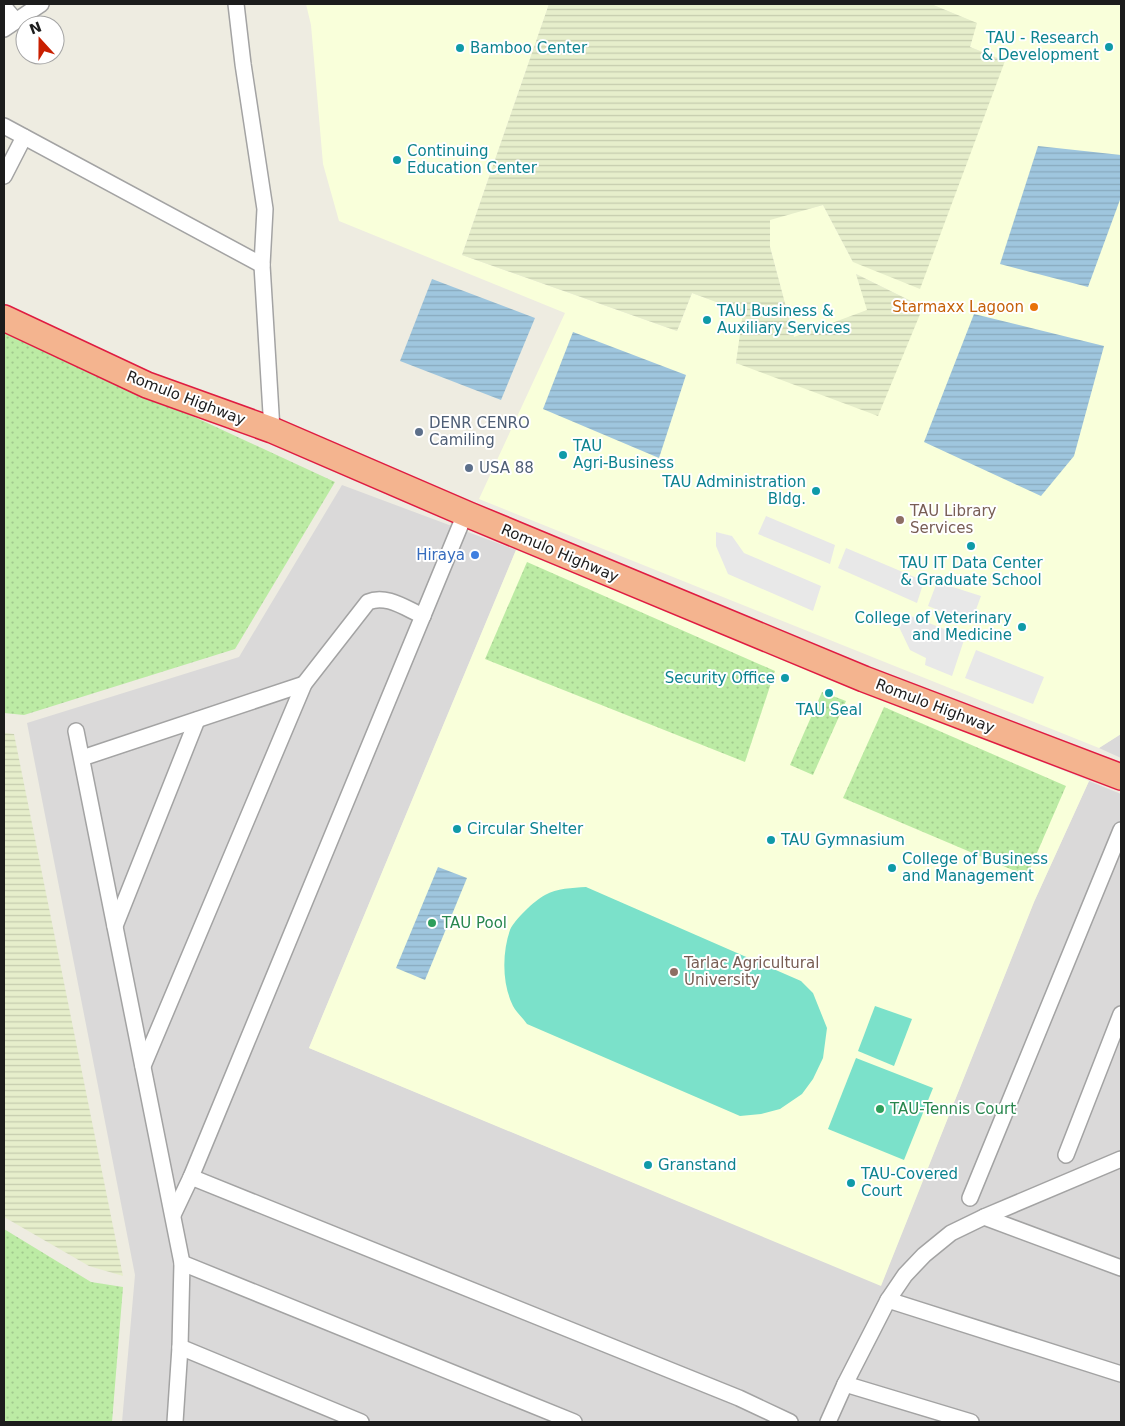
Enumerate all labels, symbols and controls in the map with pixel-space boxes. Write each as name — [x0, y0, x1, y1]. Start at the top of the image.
north arrow — [15, 15, 65, 65]
text: N — [27, 18, 44, 37]
place label: TAU - Research & Development — [982, 29, 1099, 64]
place label: Bamboo Center — [470, 39, 588, 57]
marker: TAU - Research & Development — [1103, 41, 1115, 53]
marker: Bamboo Center — [454, 42, 466, 54]
place label: Continuing Education Center — [407, 142, 538, 177]
marker: Continuing Education Center — [391, 154, 403, 166]
place label: Starmaxx Lagoon — [892, 298, 1024, 316]
marker: Starmaxx Lagoon — [1028, 301, 1040, 313]
place label: TAU Business & Auxiliary Services — [716, 302, 851, 337]
marker: TAU Business & Auxiliary Services — [701, 314, 713, 326]
street label: Romulo Highway — [124, 367, 248, 429]
place label: DENR CENRO Camiling — [429, 414, 530, 449]
marker: DENR CENRO Camiling — [413, 426, 425, 438]
place label: TAU Agri-Business — [572, 437, 674, 472]
marker: TAU Agri-Business — [557, 449, 569, 461]
place label: USA 88 — [479, 459, 534, 477]
marker: USA 88 — [463, 462, 475, 474]
place label: TAU Administration Bldg. — [661, 473, 806, 508]
marker: TAU Administration Bldg. — [810, 485, 822, 497]
place label: TAU Library Services — [909, 502, 997, 537]
marker: TAU Library Services — [894, 514, 906, 526]
street label: Romulo Highway — [498, 520, 622, 586]
marker: TAU IT Data Center & Graduate School — [965, 540, 977, 552]
place label: Hiraya — [416, 546, 465, 564]
marker: Hiraya — [469, 549, 481, 561]
place label: TAU IT Data Center & Graduate School — [898, 554, 1044, 589]
place label: College of Veterinary and Medicine — [855, 609, 1012, 644]
marker: College of Veterinary and Medicine — [1016, 621, 1028, 633]
place label: Security Office — [665, 669, 775, 687]
marker: Security Office — [779, 672, 791, 684]
street label: Romulo Highway — [873, 675, 997, 737]
marker: TAU Seal — [823, 687, 835, 699]
place label: TAU Seal — [795, 701, 862, 719]
place label: Circular Shelter — [467, 820, 584, 838]
marker: Circular Shelter — [451, 823, 463, 835]
place label: TAU Gymnasium — [780, 831, 905, 849]
marker: TAU Gymnasium — [765, 834, 777, 846]
place label: College of Business and Management — [902, 850, 1048, 885]
marker: College of Business and Management — [886, 862, 898, 874]
place label: TAU Pool — [441, 914, 507, 932]
marker: TAU Pool — [426, 917, 438, 929]
place label: Tarlac Agricultural University — [683, 954, 819, 989]
marker: Tarlac Agricultural University — [668, 966, 680, 978]
place label: TAU-Tennis Court — [889, 1100, 1016, 1118]
marker: TAU-Tennis Court — [874, 1103, 886, 1115]
place label: Granstand — [658, 1156, 736, 1174]
marker: Granstand — [642, 1159, 654, 1171]
place label: TAU-Covered Court — [860, 1165, 958, 1200]
marker: TAU-Covered Court — [845, 1177, 857, 1189]

